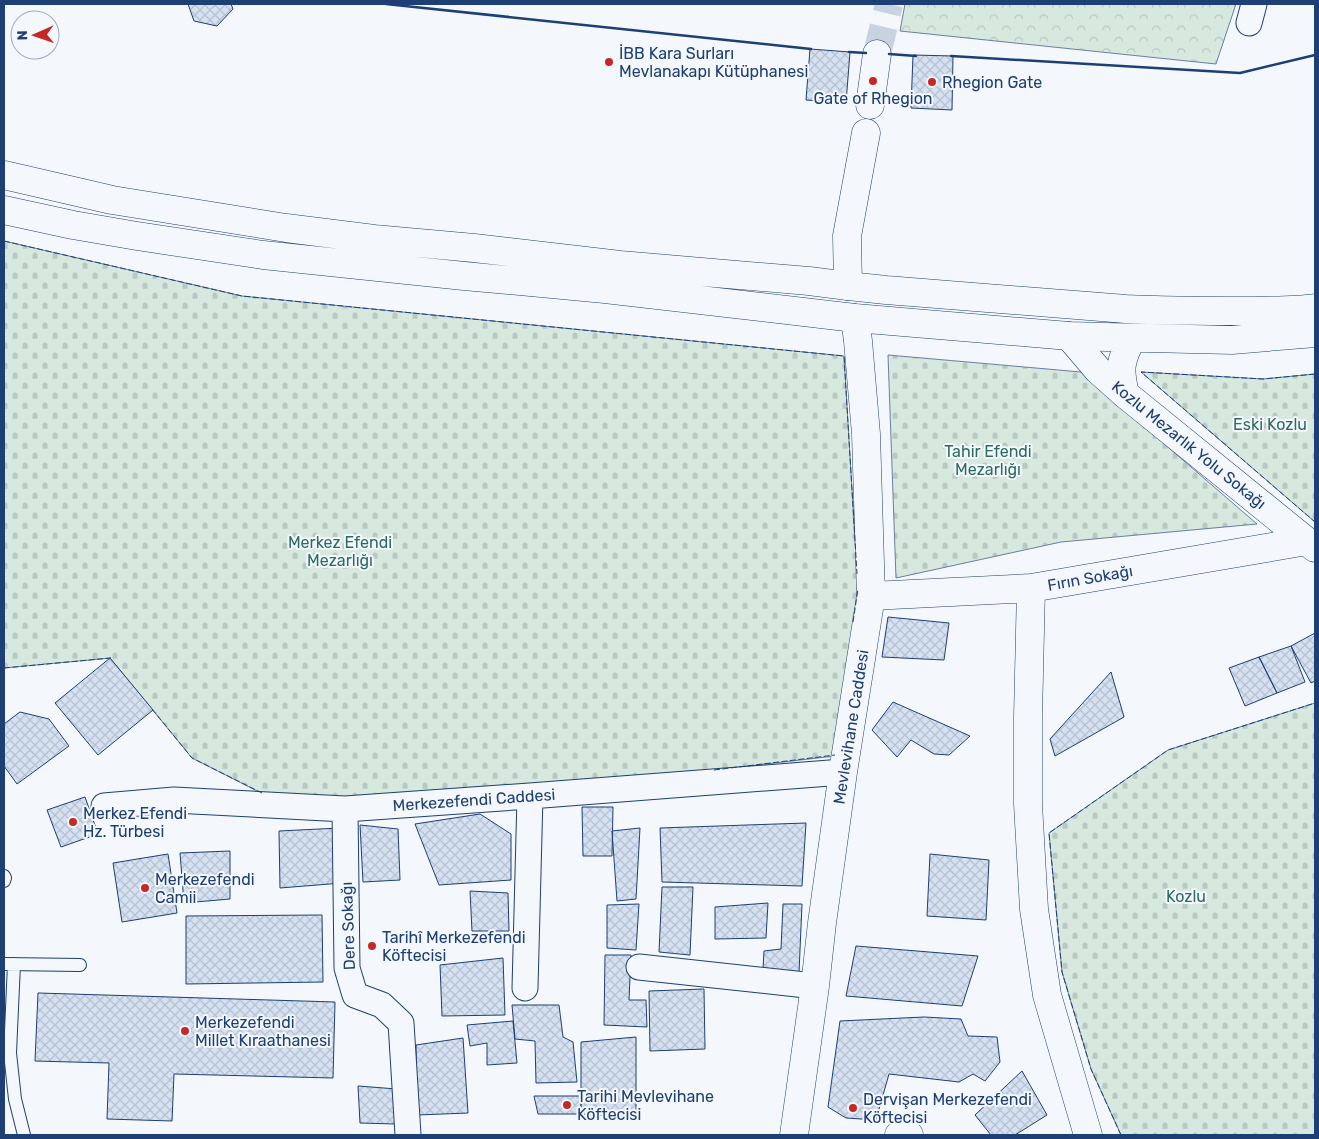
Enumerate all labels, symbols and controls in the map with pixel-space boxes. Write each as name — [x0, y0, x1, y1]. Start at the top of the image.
north arrow — [10, 10, 60, 60]
text: N — [14, 30, 31, 41]
place label: İBB Kara Surları Mevlanakapı Kütüphanesi — [619, 44, 808, 81]
marker: İBB Kara Surları Mevlanakapı Kütüphanesi — [603, 56, 615, 68]
place label: Rhegion Gate — [942, 73, 1042, 92]
marker: Gate of Rhegion — [867, 75, 879, 87]
marker: Rhegion Gate — [926, 76, 938, 88]
place label: Gate of Rhegion — [813, 89, 933, 108]
street label: Kozlu Mezarlık Yolu Sokağı — [1108, 377, 1270, 513]
park label: Eski Kozlu — [1233, 415, 1307, 434]
park label: Tahir Efendi Mezarlığı — [944, 442, 1032, 479]
park label: Merkez Efendi Mezarlığı — [288, 533, 392, 570]
street label: Fırın Sokağı — [1046, 561, 1134, 595]
street label: Mevlevihane Caddesi — [829, 648, 873, 806]
street label: Merkezefendi Caddesi — [392, 785, 556, 815]
place label: Merkez Efendi Hz. Türbesi — [83, 804, 187, 841]
marker: Merkez Efendi Hz. Türbesi — [67, 816, 79, 828]
place label: Merkezefendi Camii — [155, 870, 255, 907]
marker: Merkezefendi Camii — [139, 882, 151, 894]
street label: Dere Sokağı — [337, 882, 359, 970]
park label: Kozlu — [1166, 887, 1206, 906]
place label: Tarihî Merkezefendi Köftecisi — [382, 928, 526, 965]
marker: Tarihî Merkezefendi Köftecisi — [366, 940, 378, 952]
place label: Merkezefendi Millet Kıraathanesi — [195, 1013, 331, 1050]
marker: Merkezefendi Millet Kıraathanesi — [179, 1025, 191, 1037]
place label: Tarihi Mevlevihane Köftecisi — [577, 1087, 714, 1124]
place label: Dervişan Merkezefendi Köftecisi — [863, 1090, 1032, 1127]
marker: Tarihi Mevlevihane Köftecisi — [561, 1099, 573, 1111]
marker: Dervişan Merkezefendi Köftecisi — [847, 1102, 859, 1114]

